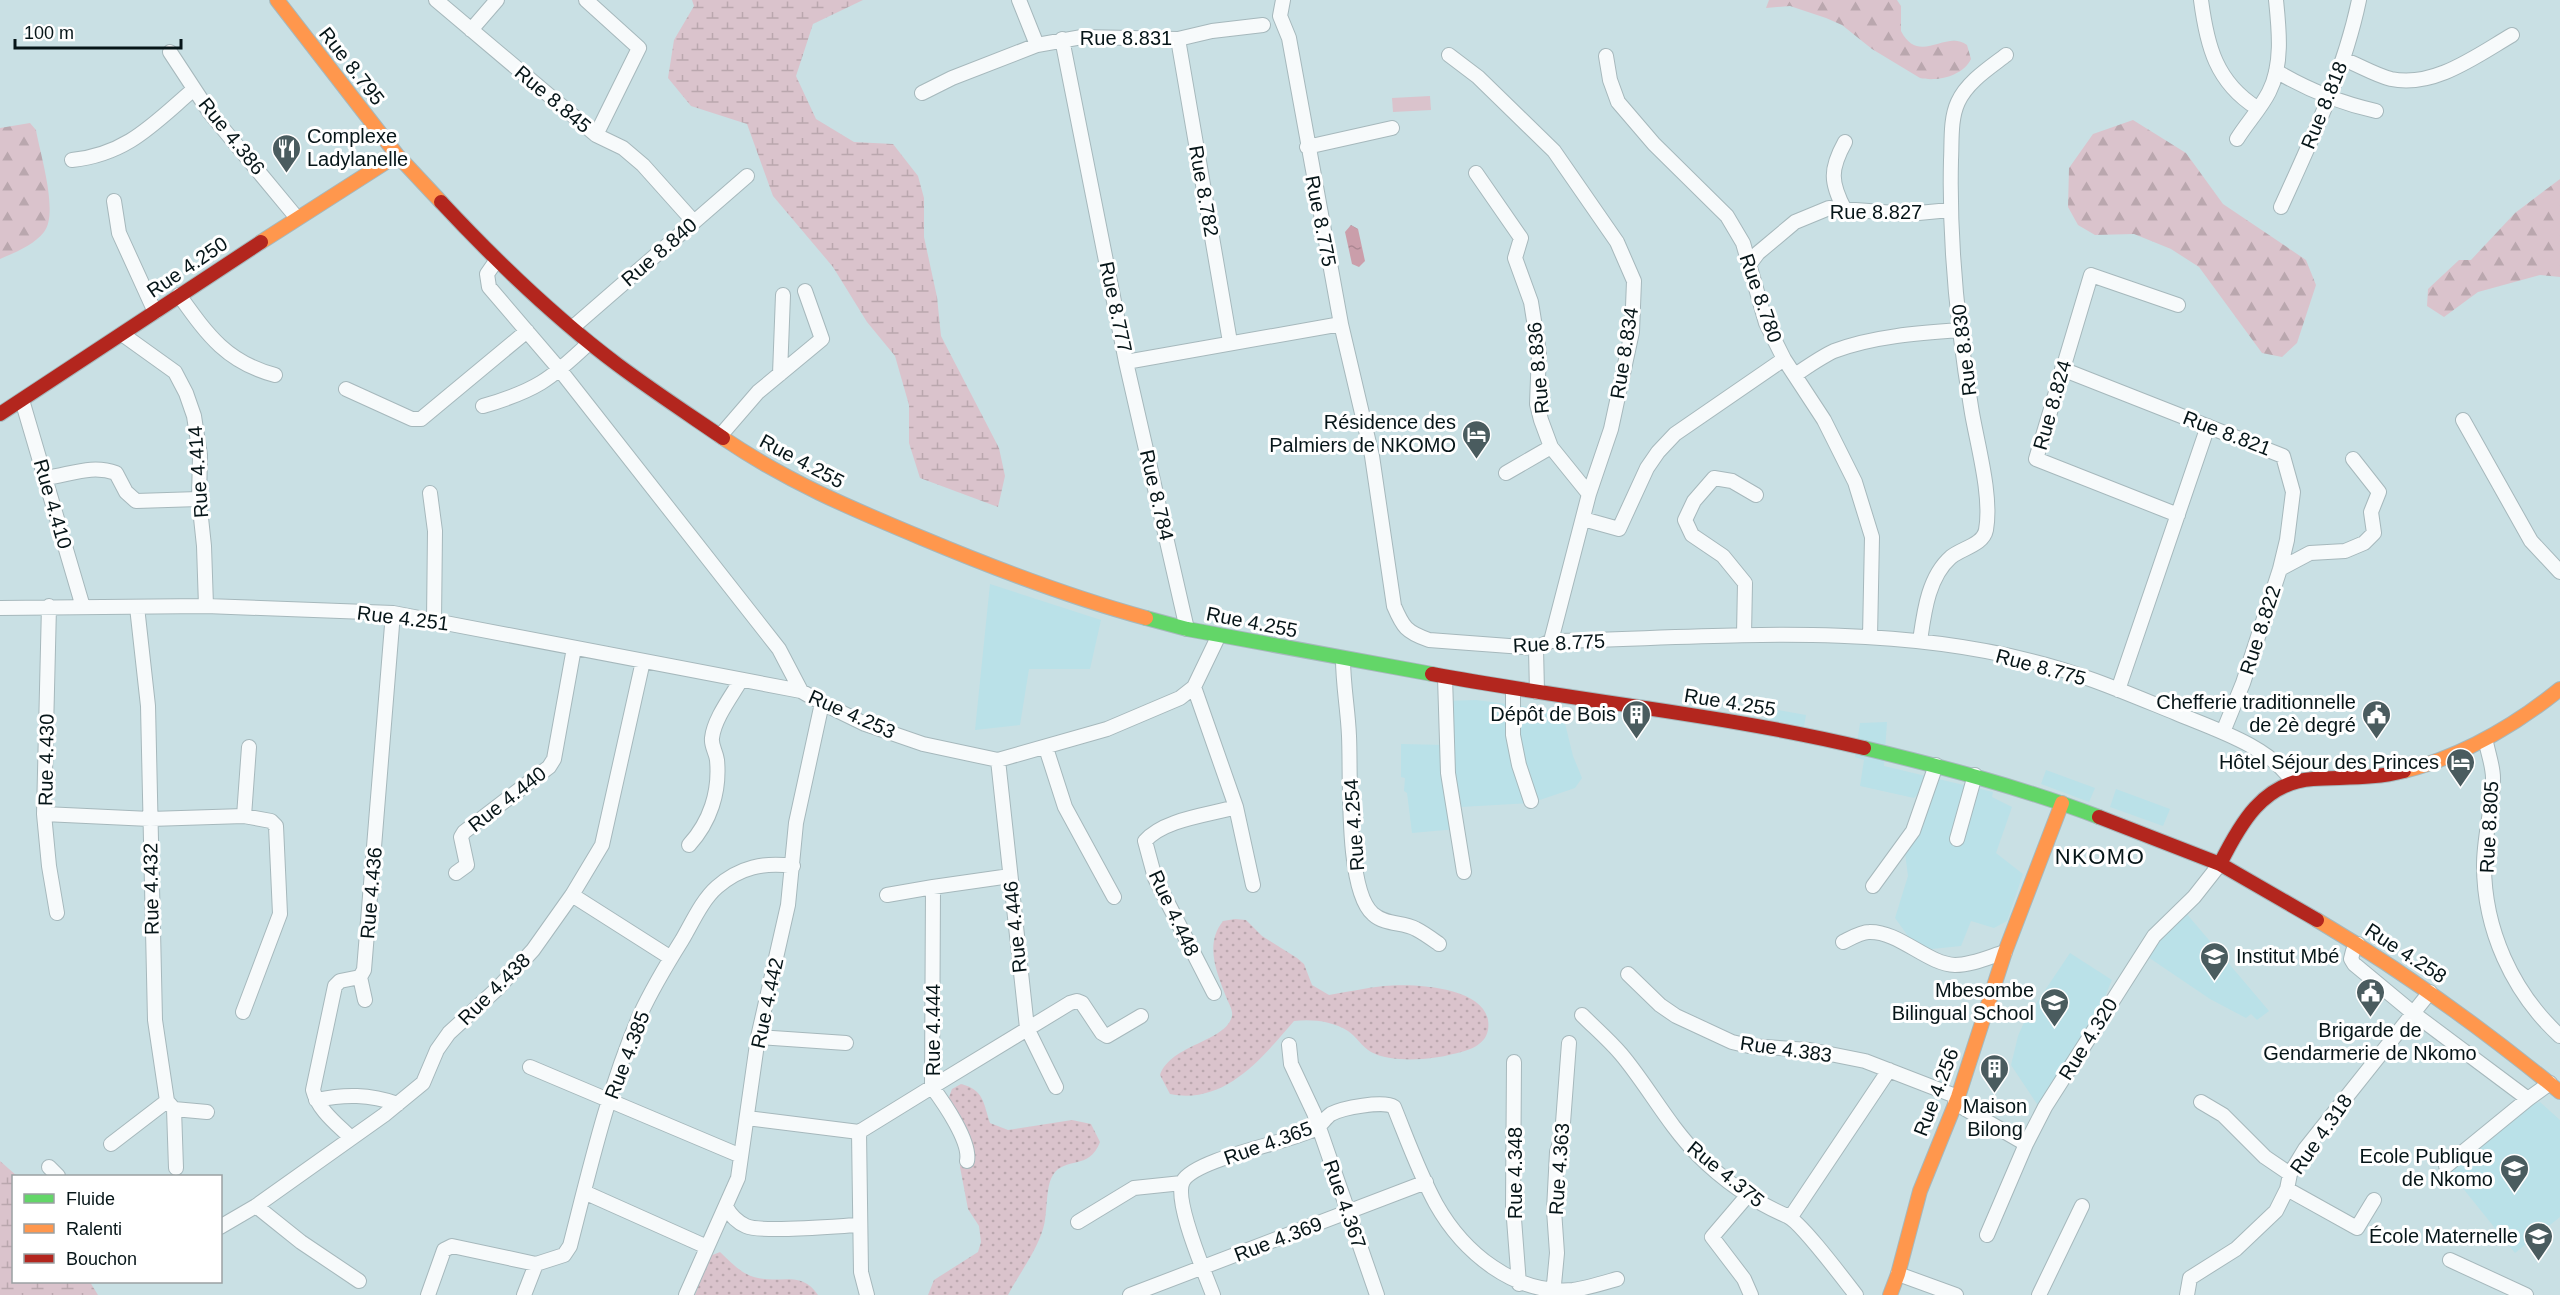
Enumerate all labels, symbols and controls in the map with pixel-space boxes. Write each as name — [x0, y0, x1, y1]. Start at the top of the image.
scale bar — [15, 12, 182, 50]
text: 100 m — [24, 23, 74, 43]
street label: Rue 8.795 — [315, 23, 389, 109]
street label: Rue 8.831 — [1080, 27, 1172, 49]
street label: Rue 8.818 — [2297, 58, 2351, 152]
street label: Rue 8.845 — [511, 61, 595, 137]
street label: Rue 4.386 — [194, 93, 270, 179]
place label: Complexe Ladylanelle — [307, 125, 408, 170]
restaurant icon: Complexe Ladylanelle — [270, 132, 302, 174]
street label: Rue 8.782 — [1185, 144, 1223, 238]
street label: Rue 8.775 — [1301, 174, 1341, 268]
street label: Rue 8.827 — [1830, 201, 1922, 223]
street label: Rue 8.840 — [617, 213, 701, 291]
street label: Rue 4.250 — [143, 232, 231, 302]
street label: Rue 8.780 — [1736, 251, 1786, 345]
street label: Rue 8.777 — [1096, 260, 1136, 354]
street label: Rue 8.830 — [1947, 303, 1981, 397]
street label: Rue 8.834 — [1606, 306, 1642, 400]
street label: Rue 8.836 — [1523, 321, 1553, 415]
street label: Rue 8.824 — [2029, 358, 2075, 452]
street label: Rue 8.821 — [2180, 406, 2274, 460]
place label: Résidence des Palmiers de NKOMO — [1269, 411, 1456, 456]
hotel icon: Résidence des Palmiers de NKOMO — [1461, 418, 1493, 460]
street label: Rue 4.414 — [184, 425, 212, 519]
street label: Rue 4.255 — [756, 430, 848, 492]
street label: Rue 8.784 — [1136, 448, 1178, 542]
street label: Rue 4.410 — [30, 457, 76, 551]
street label: Rue 8.822 — [2235, 583, 2285, 677]
street label: Rue 4.251 — [356, 601, 450, 635]
street label: Rue 4.255 — [1205, 602, 1299, 642]
street label: Rue 8.775 — [1512, 630, 1606, 656]
street label: Rue 8.775 — [1994, 644, 2088, 690]
street label: Rue 4.255 — [1683, 684, 1777, 720]
street label: Rue 4.253 — [805, 685, 899, 743]
place label: Chefferie traditionnelle de 2è degré — [2156, 691, 2356, 736]
building icon: Dépôt de Bois — [1621, 698, 1653, 740]
public building icon: Chefferie traditionnelle de 2è degré — [2361, 698, 2393, 740]
place label: Dépôt de Bois — [1490, 703, 1616, 725]
street label: Rue 4.430 — [34, 714, 58, 806]
hotel icon: Hôtel Séjour des Princes — [2444, 746, 2476, 788]
place label: Hôtel Séjour des Princes — [2219, 751, 2439, 773]
street label: Rue 4.440 — [464, 762, 550, 836]
street label: Rue 4.254 — [1340, 778, 1368, 872]
street label: Rue 8.805 — [2476, 780, 2502, 874]
street label: Rue 4.432 — [139, 843, 163, 935]
district label: NKOMO — [2055, 844, 2145, 869]
street label: Rue 4.436 — [356, 846, 386, 940]
street label: Rue 4.448 — [1145, 867, 1203, 959]
street label: Rue 4.446 — [999, 880, 1031, 974]
street label: Rue 4.258 — [2361, 919, 2451, 987]
school or university icon: Institut Mbé — [2199, 940, 2231, 982]
place label: Institut Mbé — [2236, 945, 2339, 967]
street label: Rue 4.438 — [454, 949, 534, 1029]
street label: Rue 4.442 — [747, 956, 787, 1050]
public building icon: Brigarde de Gendarmerie de Nkomo — [2354, 976, 2386, 1018]
place label: Mbesombe Bilingual School — [1892, 979, 2034, 1024]
street label: Rue 4.444 — [922, 984, 944, 1076]
school or university icon: Mbesombe Bilingual School — [2039, 986, 2071, 1028]
street label: Rue 4.320 — [2054, 994, 2122, 1084]
street label: Rue 4.385 — [600, 1008, 654, 1102]
place label: Brigarde de Gendarmerie de Nkomo — [2263, 1019, 2477, 1064]
street label: Rue 4.383 — [1739, 1032, 1833, 1066]
street label: Rue 4.256 — [1909, 1045, 1963, 1139]
building icon: Maison Bilong — [1979, 1052, 2011, 1094]
street label: Rue 4.318 — [2286, 1090, 2356, 1178]
place label: Maison Bilong — [1963, 1095, 2027, 1140]
street label: Rue 4.365 — [1221, 1117, 1315, 1169]
street label: Rue 4.363 — [1545, 1122, 1573, 1216]
street label: Rue 4.348 — [1504, 1127, 1526, 1219]
street label: Rue 4.375 — [1683, 1136, 1769, 1212]
place label: Ecole Publique de Nkomo — [2360, 1145, 2493, 1190]
school or university icon: Ecole Publique de Nkomo — [2498, 1152, 2530, 1194]
street label: Rue 4.367 — [1320, 1157, 1370, 1251]
legend — [12, 1175, 222, 1283]
text: Fluide — [66, 1189, 115, 1209]
street label: Rue 4.369 — [1231, 1212, 1325, 1266]
text: Ralenti — [66, 1219, 122, 1239]
school or university icon: École Maternelle — [2523, 1220, 2555, 1262]
place label: École Maternelle — [2369, 1225, 2518, 1247]
text: Bouchon — [66, 1249, 137, 1269]

